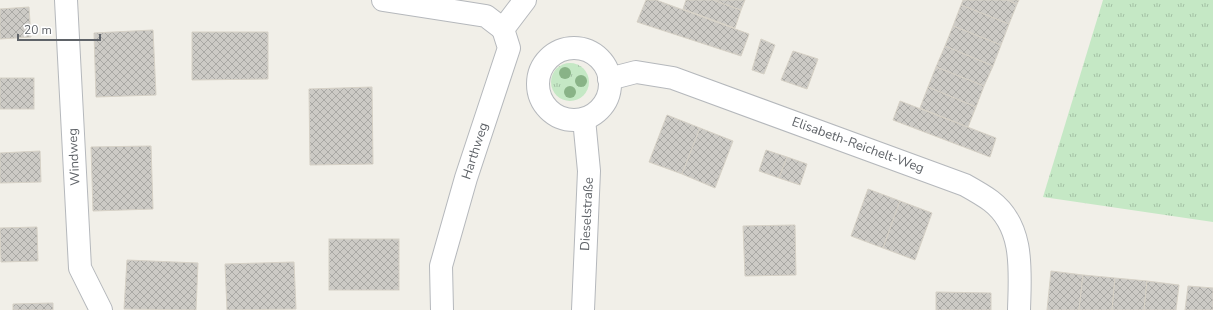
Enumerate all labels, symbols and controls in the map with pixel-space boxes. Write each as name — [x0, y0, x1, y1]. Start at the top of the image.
scale bar — [18, 16, 100, 42]
text: 20 m — [24, 22, 52, 38]
street label: Elisabeth-Reichelt-Weg — [789, 113, 927, 177]
street label: Harthweg — [457, 120, 493, 182]
street label: Windweg — [64, 128, 84, 186]
street label: Dieselstraße — [576, 177, 598, 251]

